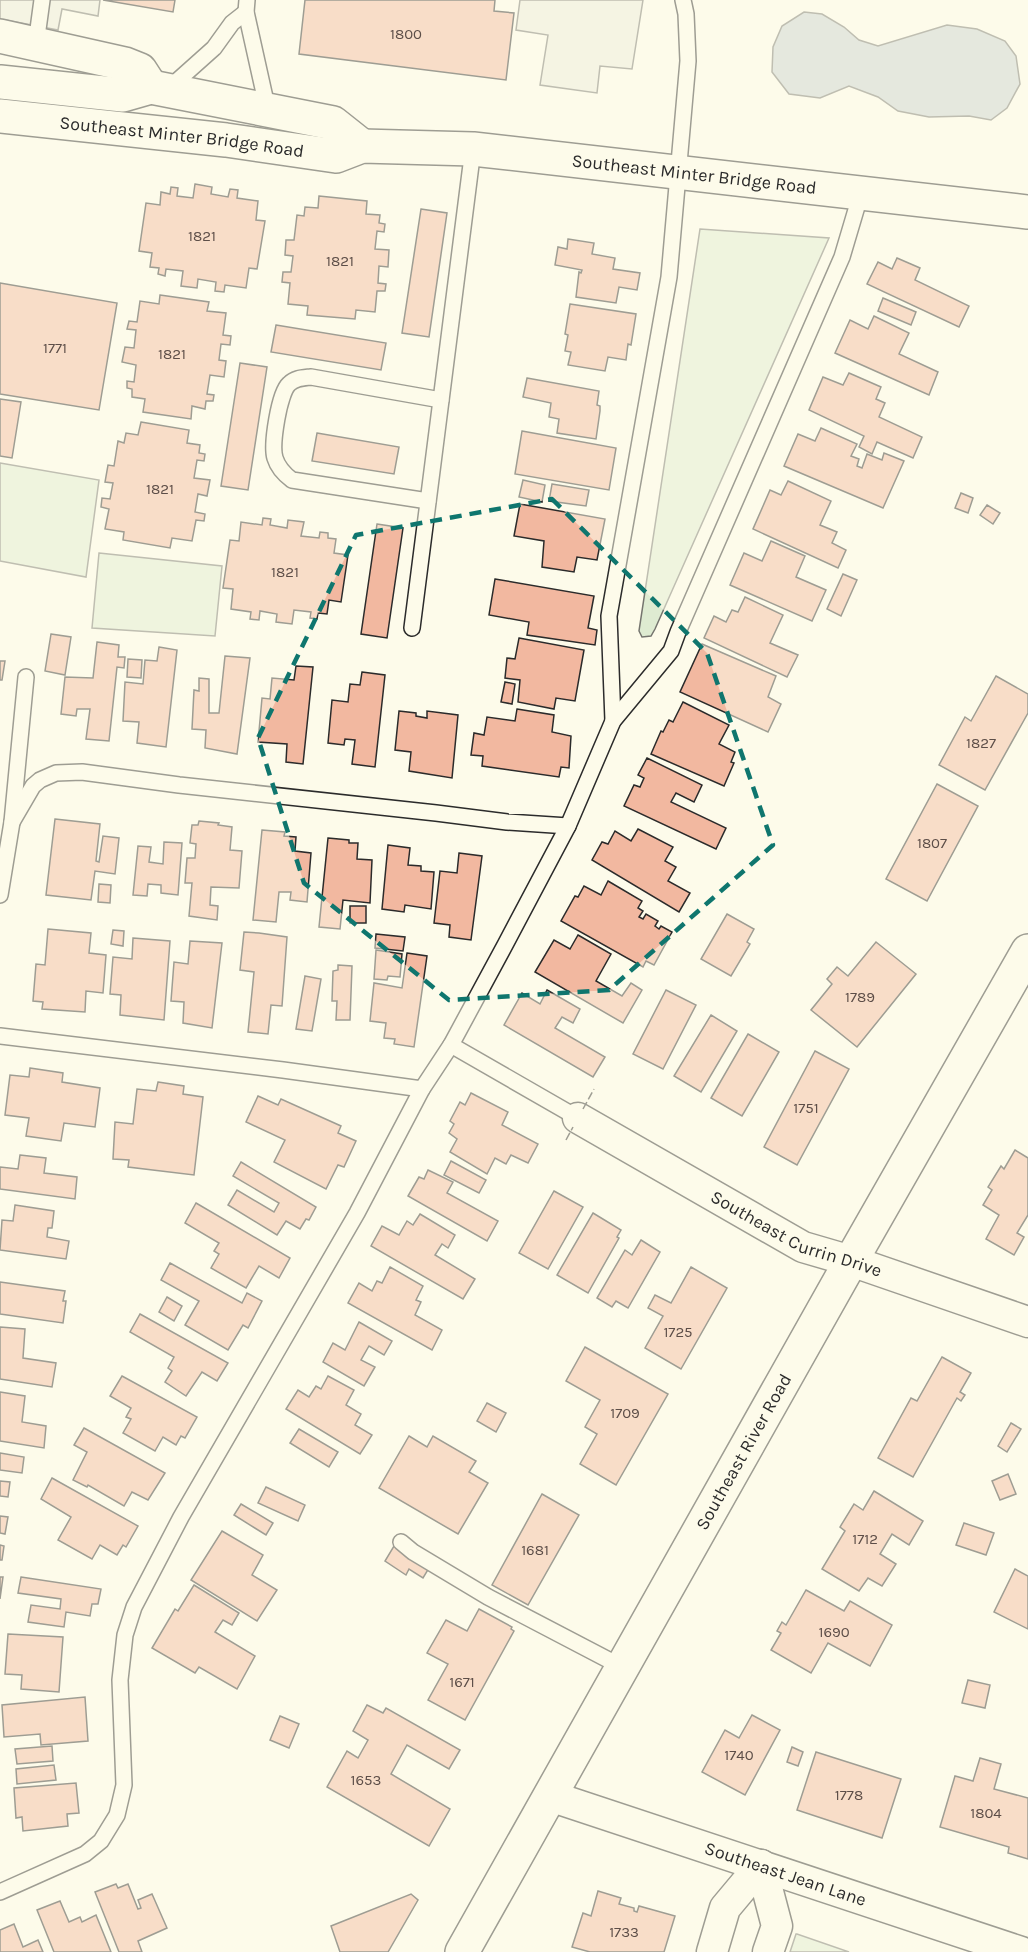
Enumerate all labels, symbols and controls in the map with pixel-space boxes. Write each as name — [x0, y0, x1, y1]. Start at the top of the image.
house number: 1800 — [390, 25, 422, 43]
street label: Southeast Minter Bridge Road — [58, 111, 306, 162]
street label: Southeast Minter Bridge Road — [571, 149, 818, 199]
house number: 1821 — [188, 227, 216, 245]
house number: 1821 — [326, 252, 354, 270]
house number: 1771 — [43, 339, 67, 357]
house number: 1821 — [158, 345, 186, 363]
house number: 1821 — [146, 480, 174, 498]
house number: 1821 — [271, 563, 299, 581]
house number: 1827 — [966, 734, 996, 752]
house number: 1807 — [917, 834, 947, 852]
house number: 1789 — [845, 988, 875, 1006]
house number: 1751 — [793, 1099, 819, 1117]
street label: Southeast Currin Drive — [707, 1185, 885, 1282]
house number: 1725 — [663, 1323, 693, 1341]
street label: Southeast River Road — [691, 1370, 796, 1534]
house number: 1709 — [610, 1404, 640, 1422]
house number: 1712 — [852, 1530, 878, 1548]
house number: 1681 — [521, 1541, 549, 1559]
house number: 1690 — [818, 1623, 850, 1641]
house number: 1671 — [449, 1673, 475, 1691]
house number: 1740 — [724, 1746, 754, 1764]
house number: 1653 — [351, 1771, 381, 1789]
house number: 1778 — [835, 1786, 863, 1804]
house number: 1804 — [970, 1804, 1002, 1822]
street label: Southeast Jean Lane — [702, 1837, 869, 1911]
house number: 1733 — [609, 1923, 639, 1941]

